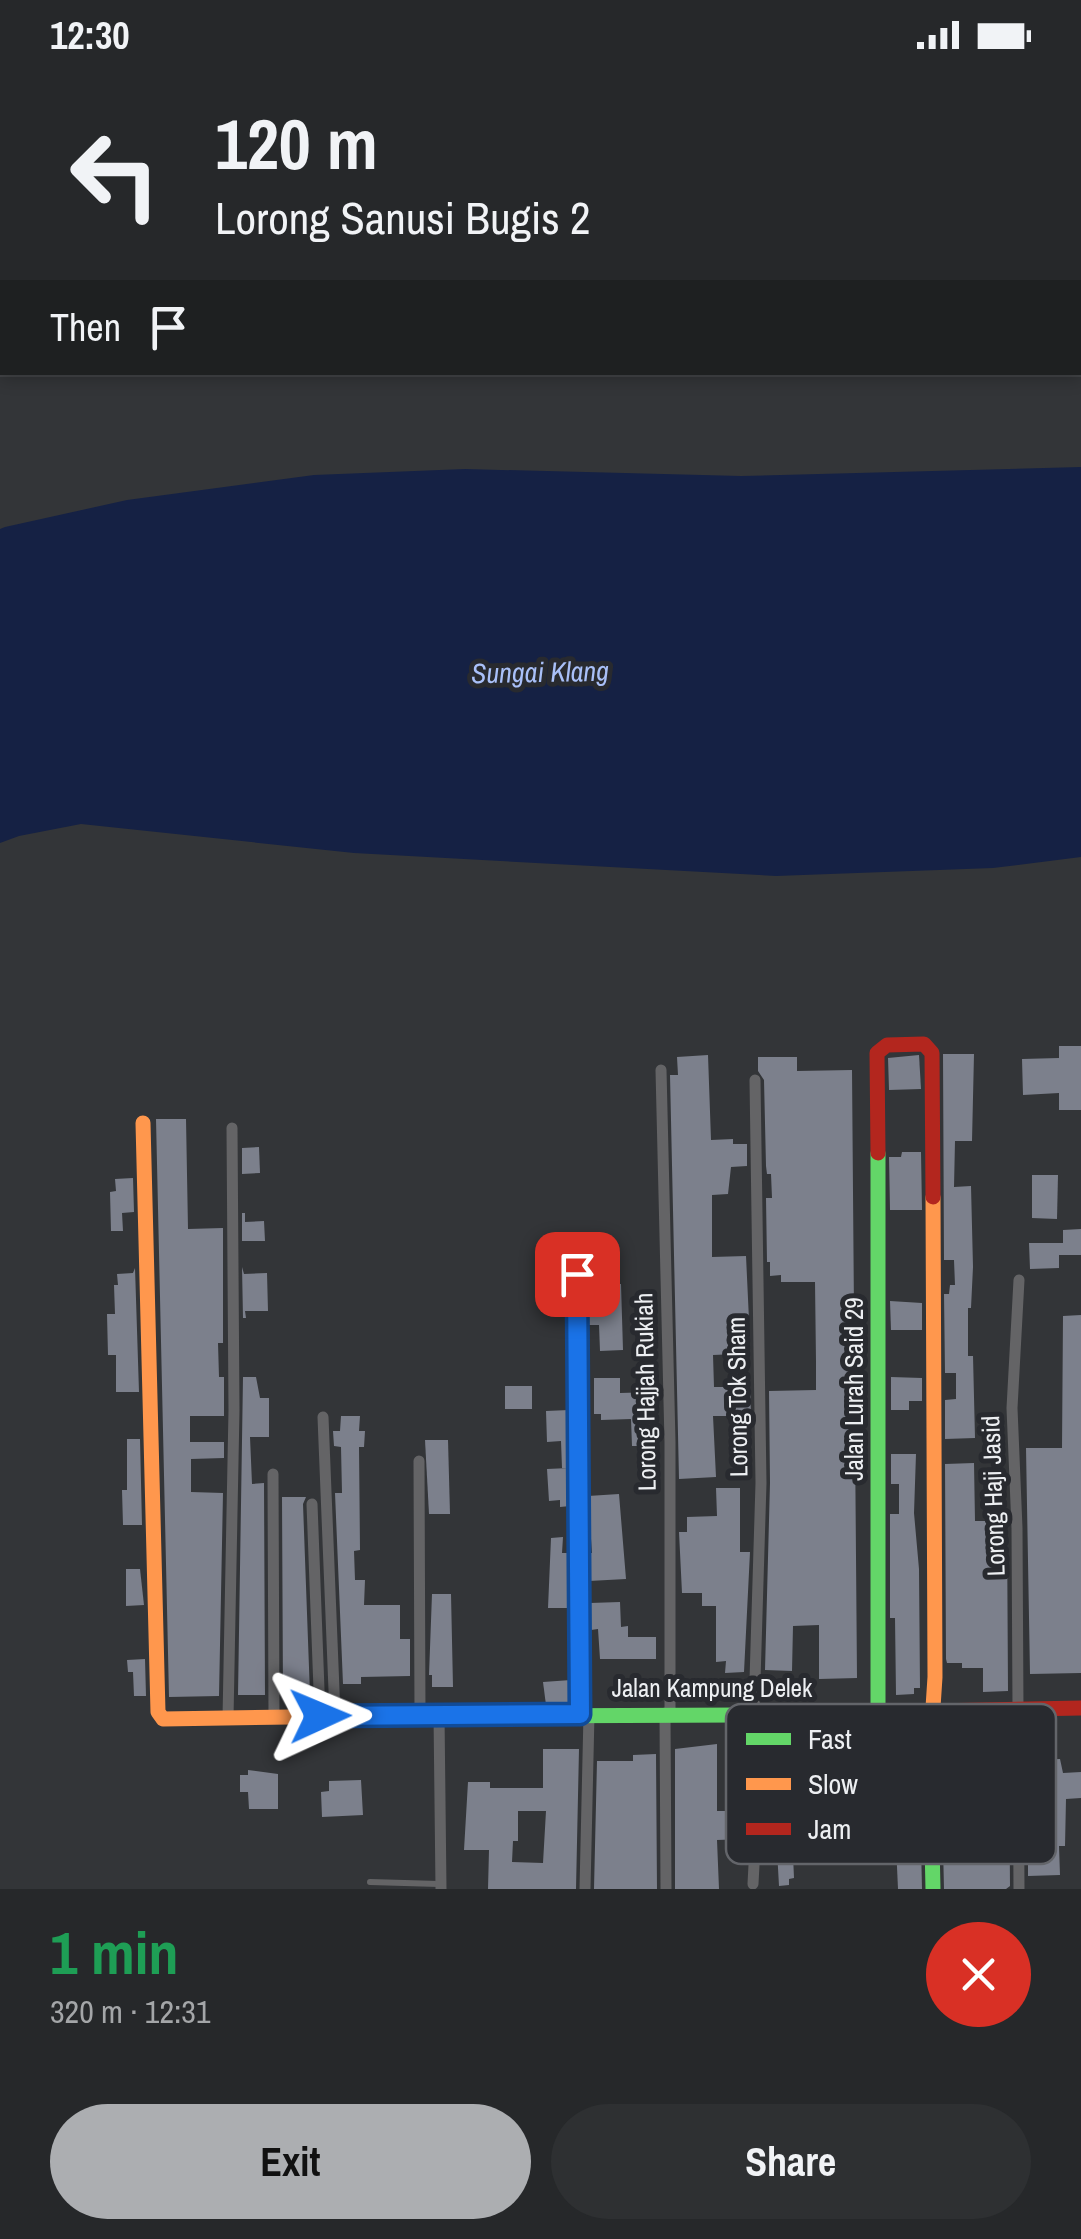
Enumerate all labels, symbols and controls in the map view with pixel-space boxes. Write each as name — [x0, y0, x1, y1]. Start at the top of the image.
text: 12:30 — [50, 10, 130, 61]
text: 120 m — [215, 97, 378, 191]
icon: left — [50, 110, 180, 240]
text: Lorong Sanusi Bugis 2 — [215, 187, 590, 248]
icon: arrive — [141, 300, 196, 355]
text: Then — [50, 302, 121, 353]
water label: Sungai Klang — [471, 652, 609, 692]
pin — [535, 1232, 620, 1317]
icon: arrive — [550, 1247, 605, 1302]
street label: Lorong Hajjah Rukiah — [626, 1293, 664, 1491]
street label: Jalan Lurah Said 29 — [837, 1297, 871, 1481]
street label: Lorong Tok Sham — [719, 1317, 755, 1477]
street label: Lorong Haji Jasid — [973, 1415, 1013, 1577]
position arrow — [268, 1664, 372, 1768]
street label: Jalan Kampung Delek — [612, 1671, 813, 1705]
legend — [726, 1704, 1056, 1864]
text: Fast — [808, 1720, 852, 1758]
text: Slow — [808, 1765, 858, 1803]
text: Jam — [808, 1810, 851, 1848]
text: 1 min — [50, 1912, 179, 1993]
button: close — [926, 1922, 1031, 2027]
text: 320 m · 12:31 — [50, 1990, 210, 2033]
button: Exit — [50, 2104, 531, 2219]
button: Share — [551, 2104, 1031, 2219]

